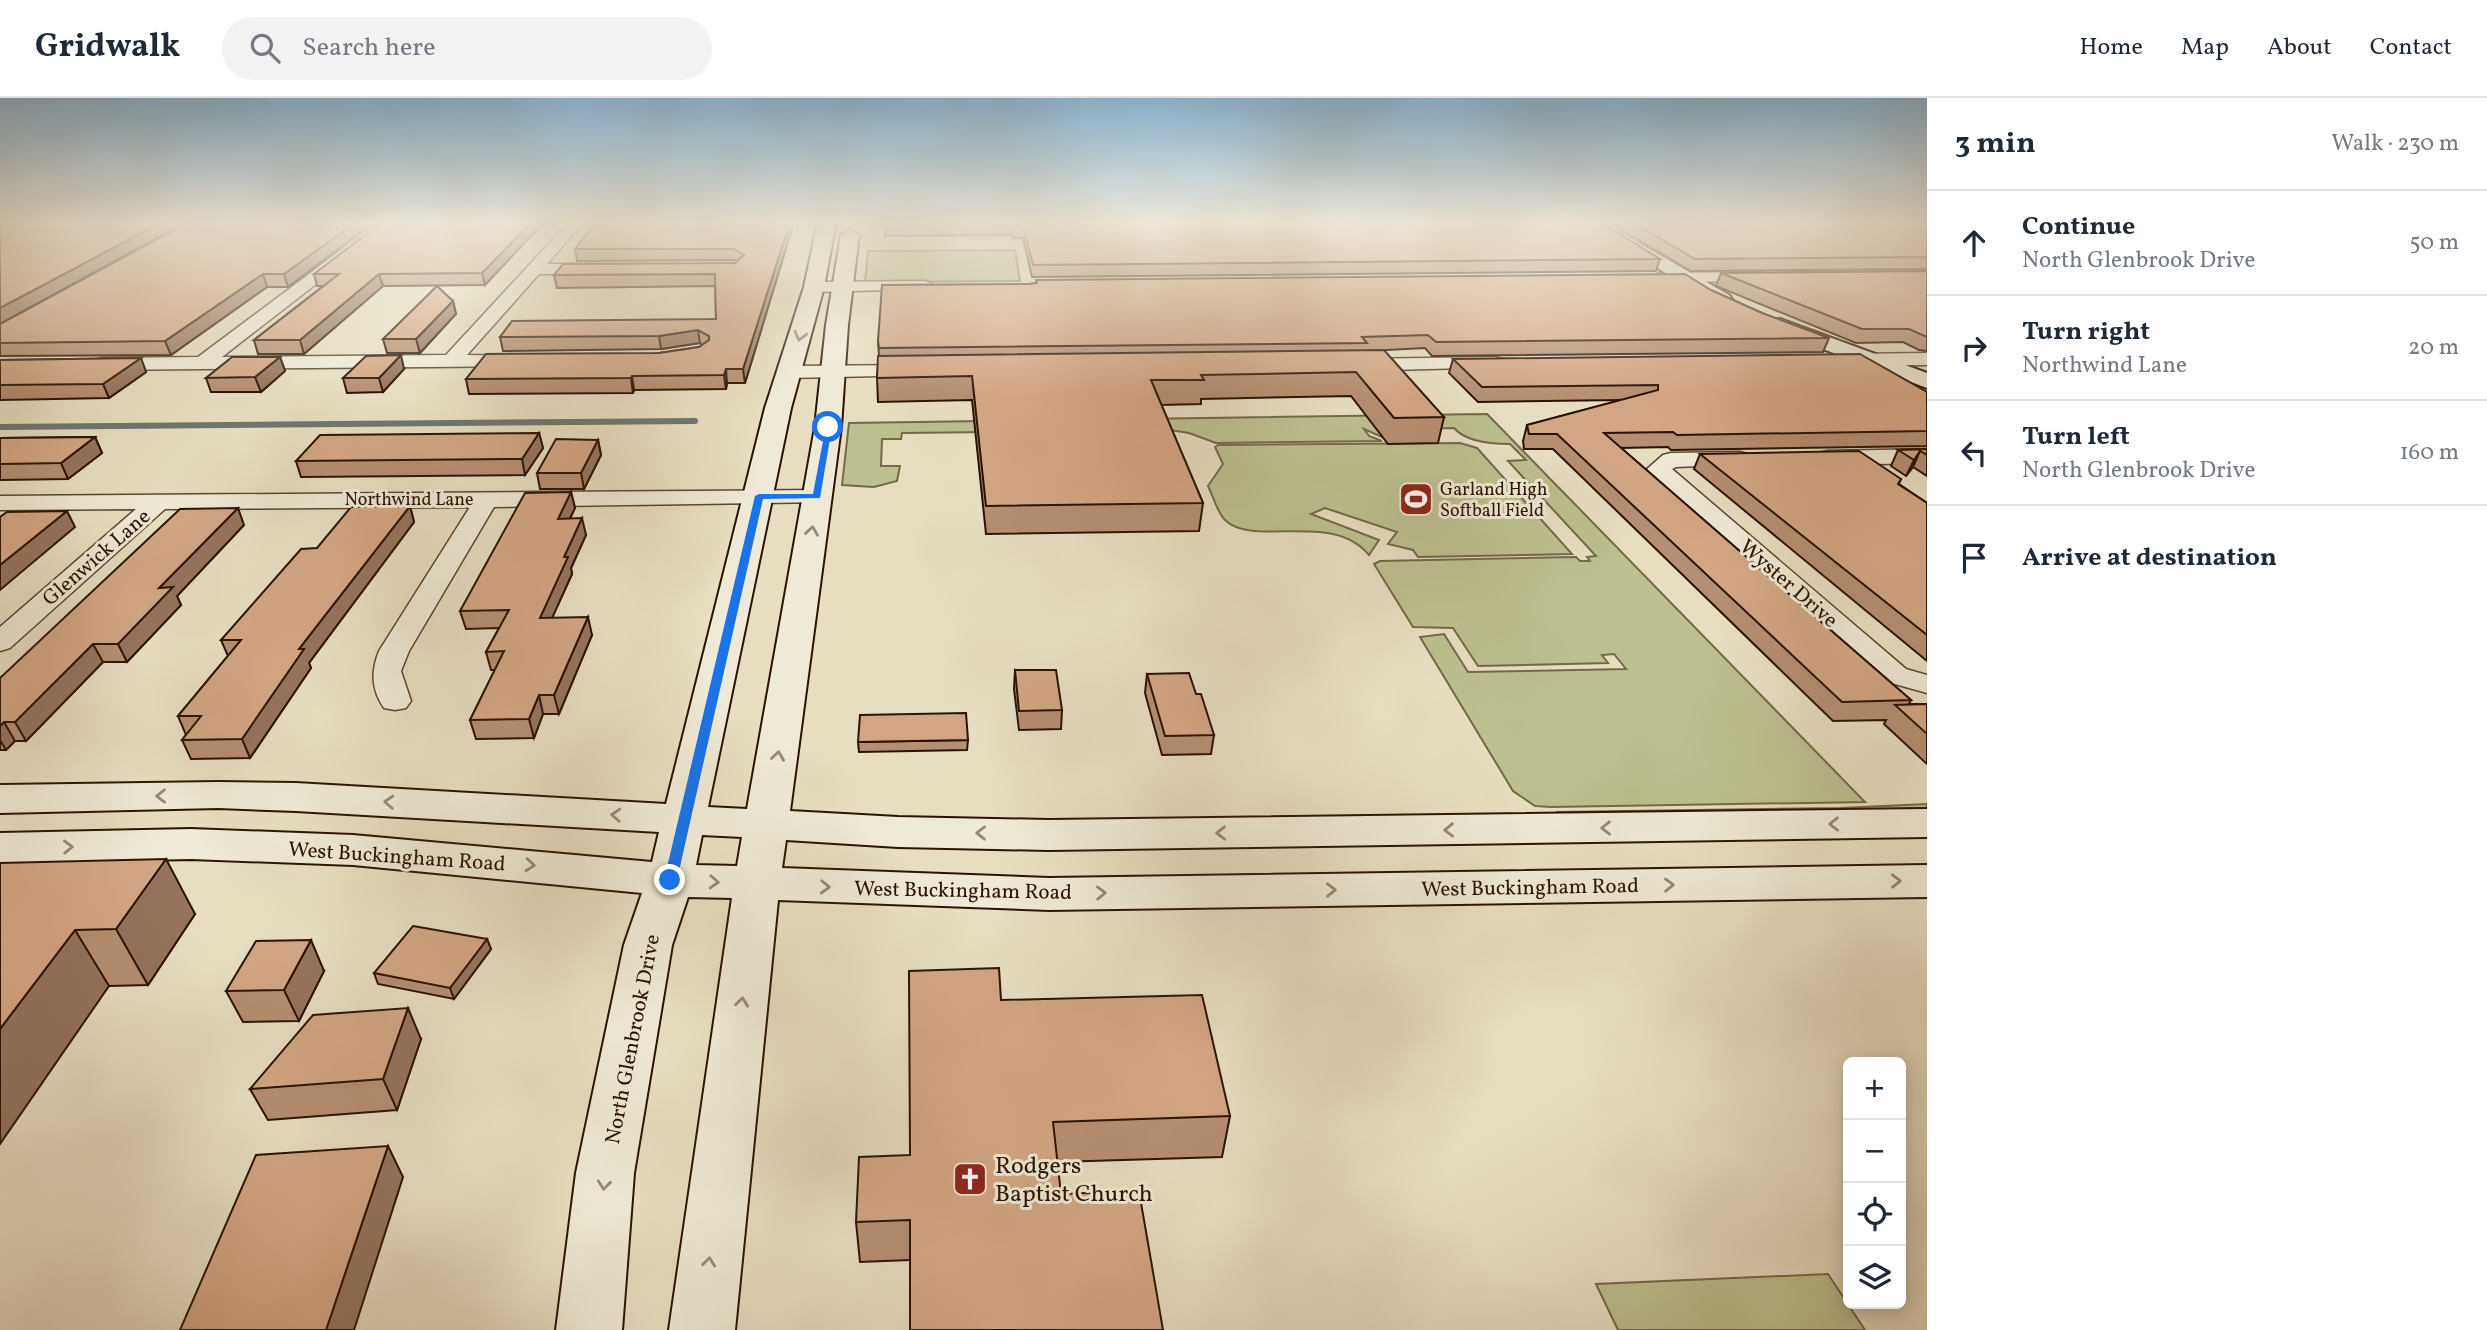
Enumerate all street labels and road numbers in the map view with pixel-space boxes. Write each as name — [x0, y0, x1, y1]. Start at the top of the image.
street label: Northwind Lane — [345, 488, 473, 513]
street label: Glenwick Lane — [36, 503, 157, 613]
street label: Wyster Drive — [1732, 533, 1844, 635]
street label: West Buckingham Road — [287, 835, 507, 880]
street label: West Buckingham Road — [1421, 872, 1639, 905]
street label: West Buckingham Road — [854, 875, 1072, 908]
street label: North Glenbrook Drive — [599, 932, 668, 1147]

